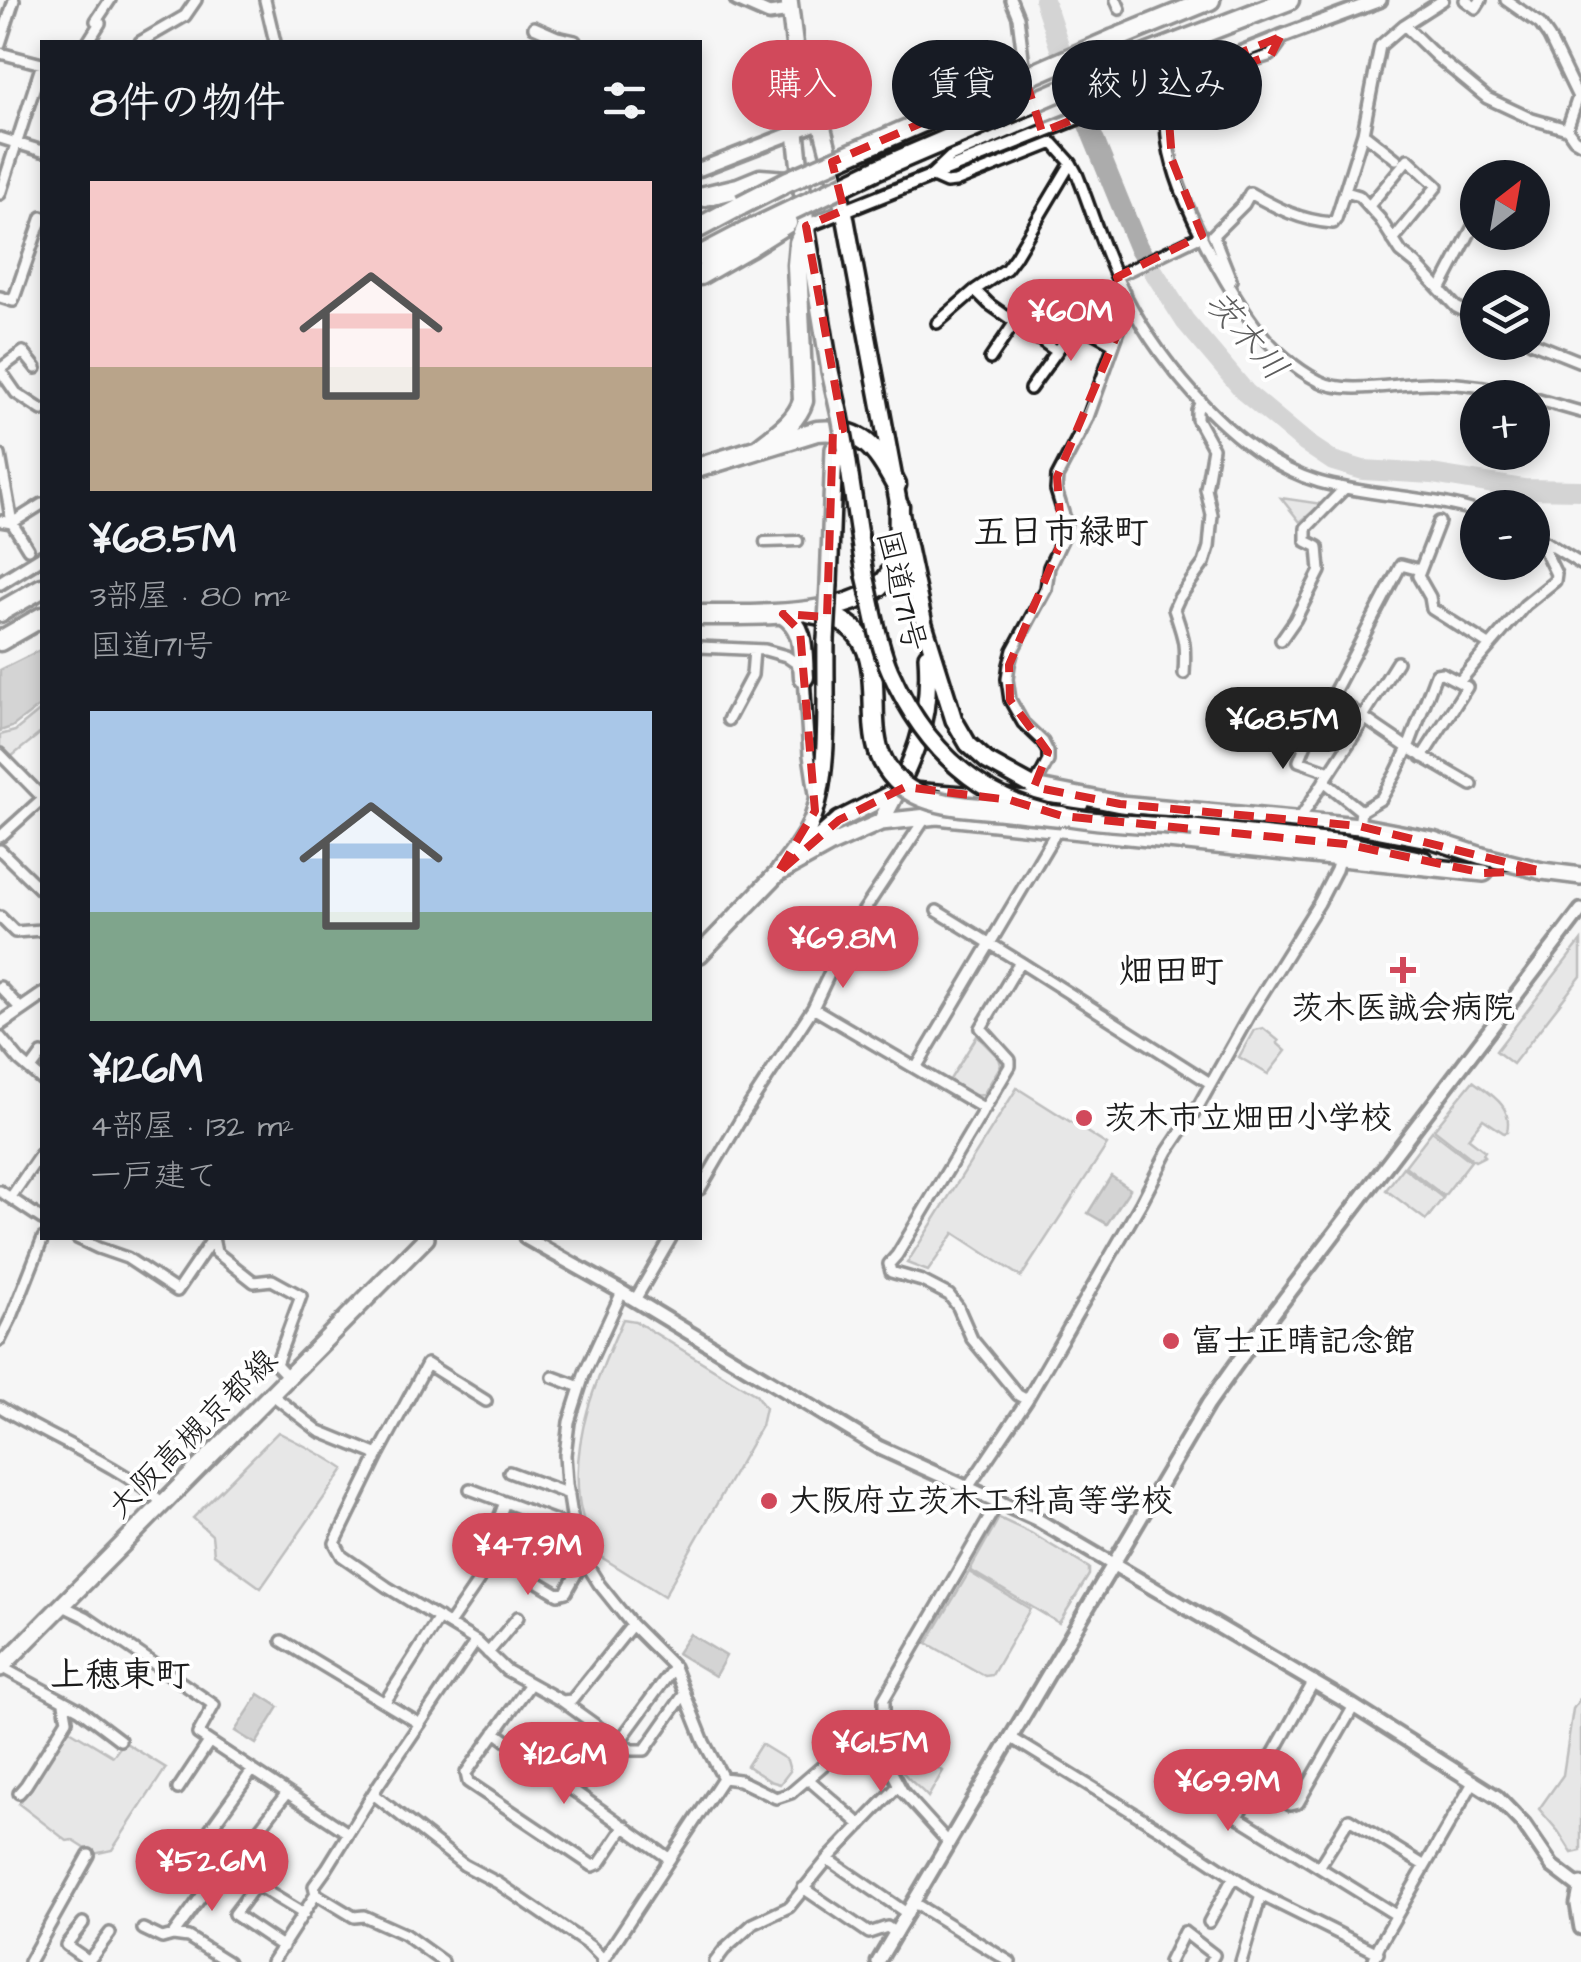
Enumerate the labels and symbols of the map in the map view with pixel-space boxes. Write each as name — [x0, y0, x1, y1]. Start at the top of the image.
north arrow — [1460, 160, 1550, 250]
pin: ¥60M — [1012, 279, 1130, 364]
water label: 茨木川 — [1193, 280, 1299, 392]
district label: 五日市緑町 — [973, 508, 1149, 557]
street label: 国道171号 — [865, 526, 937, 656]
pin: ¥68.5M — [1202, 687, 1364, 772]
pin: ¥69.8M — [762, 906, 924, 991]
district label: 畑田町 — [1118, 947, 1224, 996]
marker: 茨木医誠会病院 — [1390, 957, 1416, 983]
place label: 茨木医誠会病院 — [1291, 986, 1515, 1031]
place label: 茨木市立畑田小学校 — [1104, 1096, 1392, 1141]
marker: 茨木市立畑田小学校 — [1073, 1107, 1095, 1129]
place label: 富士正晴記念館 — [1191, 1319, 1415, 1364]
marker: 富士正晴記念館 — [1160, 1330, 1182, 1352]
street label: 大阪高槻京都線 — [98, 1339, 288, 1529]
place label: 大阪府立茨木工科高等学校 — [789, 1479, 1173, 1524]
marker: 大阪府立茨木工科高等学校 — [758, 1490, 780, 1512]
pin: ¥47.9M — [447, 1513, 609, 1598]
district label: 上穂東町 — [50, 1651, 190, 1700]
pin: ¥61.5M — [800, 1710, 962, 1795]
pin: ¥126M — [494, 1722, 634, 1807]
pin: ¥69.9M — [1147, 1749, 1309, 1834]
pin: ¥52.6M — [131, 1829, 293, 1914]

